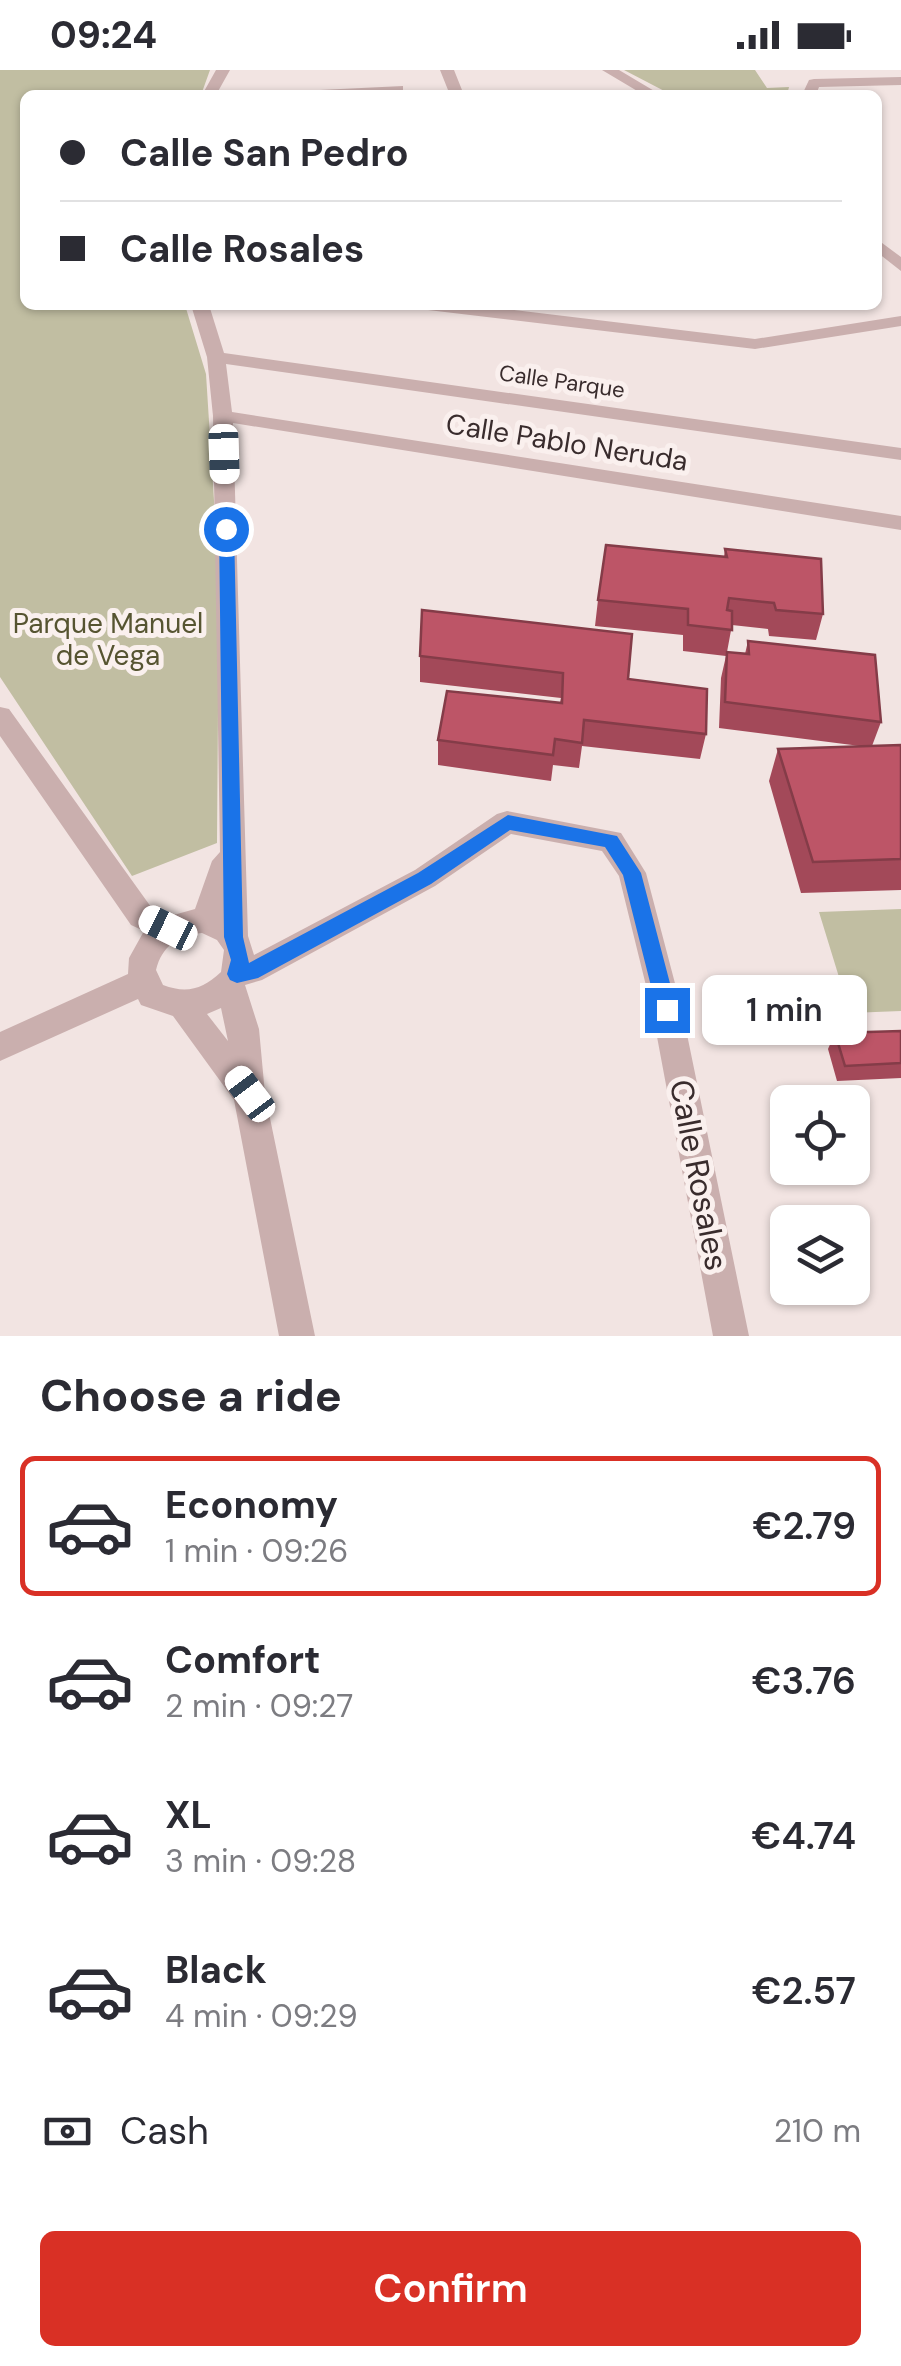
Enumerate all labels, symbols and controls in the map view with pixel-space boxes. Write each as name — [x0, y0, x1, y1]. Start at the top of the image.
text: 09:24 — [50, 10, 157, 60]
text: Calle San Pedro — [120, 128, 409, 178]
text: Calle Rosales — [120, 224, 364, 274]
street label: Calle Parque — [497, 358, 627, 405]
street label: Calle Pablo Neruda — [443, 405, 690, 480]
car — [208, 423, 240, 485]
route start — [204, 507, 249, 552]
park label: Parque Manuel de Vega — [13, 605, 203, 674]
car — [134, 901, 202, 955]
callout: 1 min — [702, 975, 867, 1045]
route end — [645, 988, 690, 1033]
text: 1 min — [746, 989, 823, 1031]
car — [220, 1061, 280, 1127]
street label: Calle Rosales — [660, 1076, 738, 1274]
map controls — [770, 1085, 870, 1305]
button: locate — [770, 1085, 870, 1185]
button: layers — [770, 1205, 870, 1305]
text: Choose a ride — [40, 1366, 342, 1425]
text: Economy — [165, 1480, 338, 1530]
icon: car — [45, 1481, 135, 1571]
text: €2.79 — [753, 1501, 856, 1551]
text: 1 min · 09:26 — [165, 1530, 348, 1572]
text: Comfort — [165, 1635, 321, 1685]
icon: car — [45, 1636, 135, 1726]
text: €3.76 — [752, 1656, 856, 1706]
text: 2 min · 09:27 — [165, 1685, 353, 1727]
text: XL — [165, 1790, 212, 1840]
icon: car — [45, 1791, 135, 1881]
text: €4.74 — [752, 1811, 856, 1861]
text: 3 min · 09:28 — [165, 1840, 356, 1882]
text: Black — [165, 1945, 267, 1995]
icon: car — [45, 1946, 135, 2036]
text: €2.57 — [752, 1966, 856, 2016]
text: 4 min · 09:29 — [165, 1995, 358, 2037]
icon: cash — [40, 2104, 95, 2159]
text: Cash — [120, 2106, 209, 2156]
text: 210 m — [774, 2110, 861, 2152]
button: Confirm — [40, 2231, 861, 2346]

